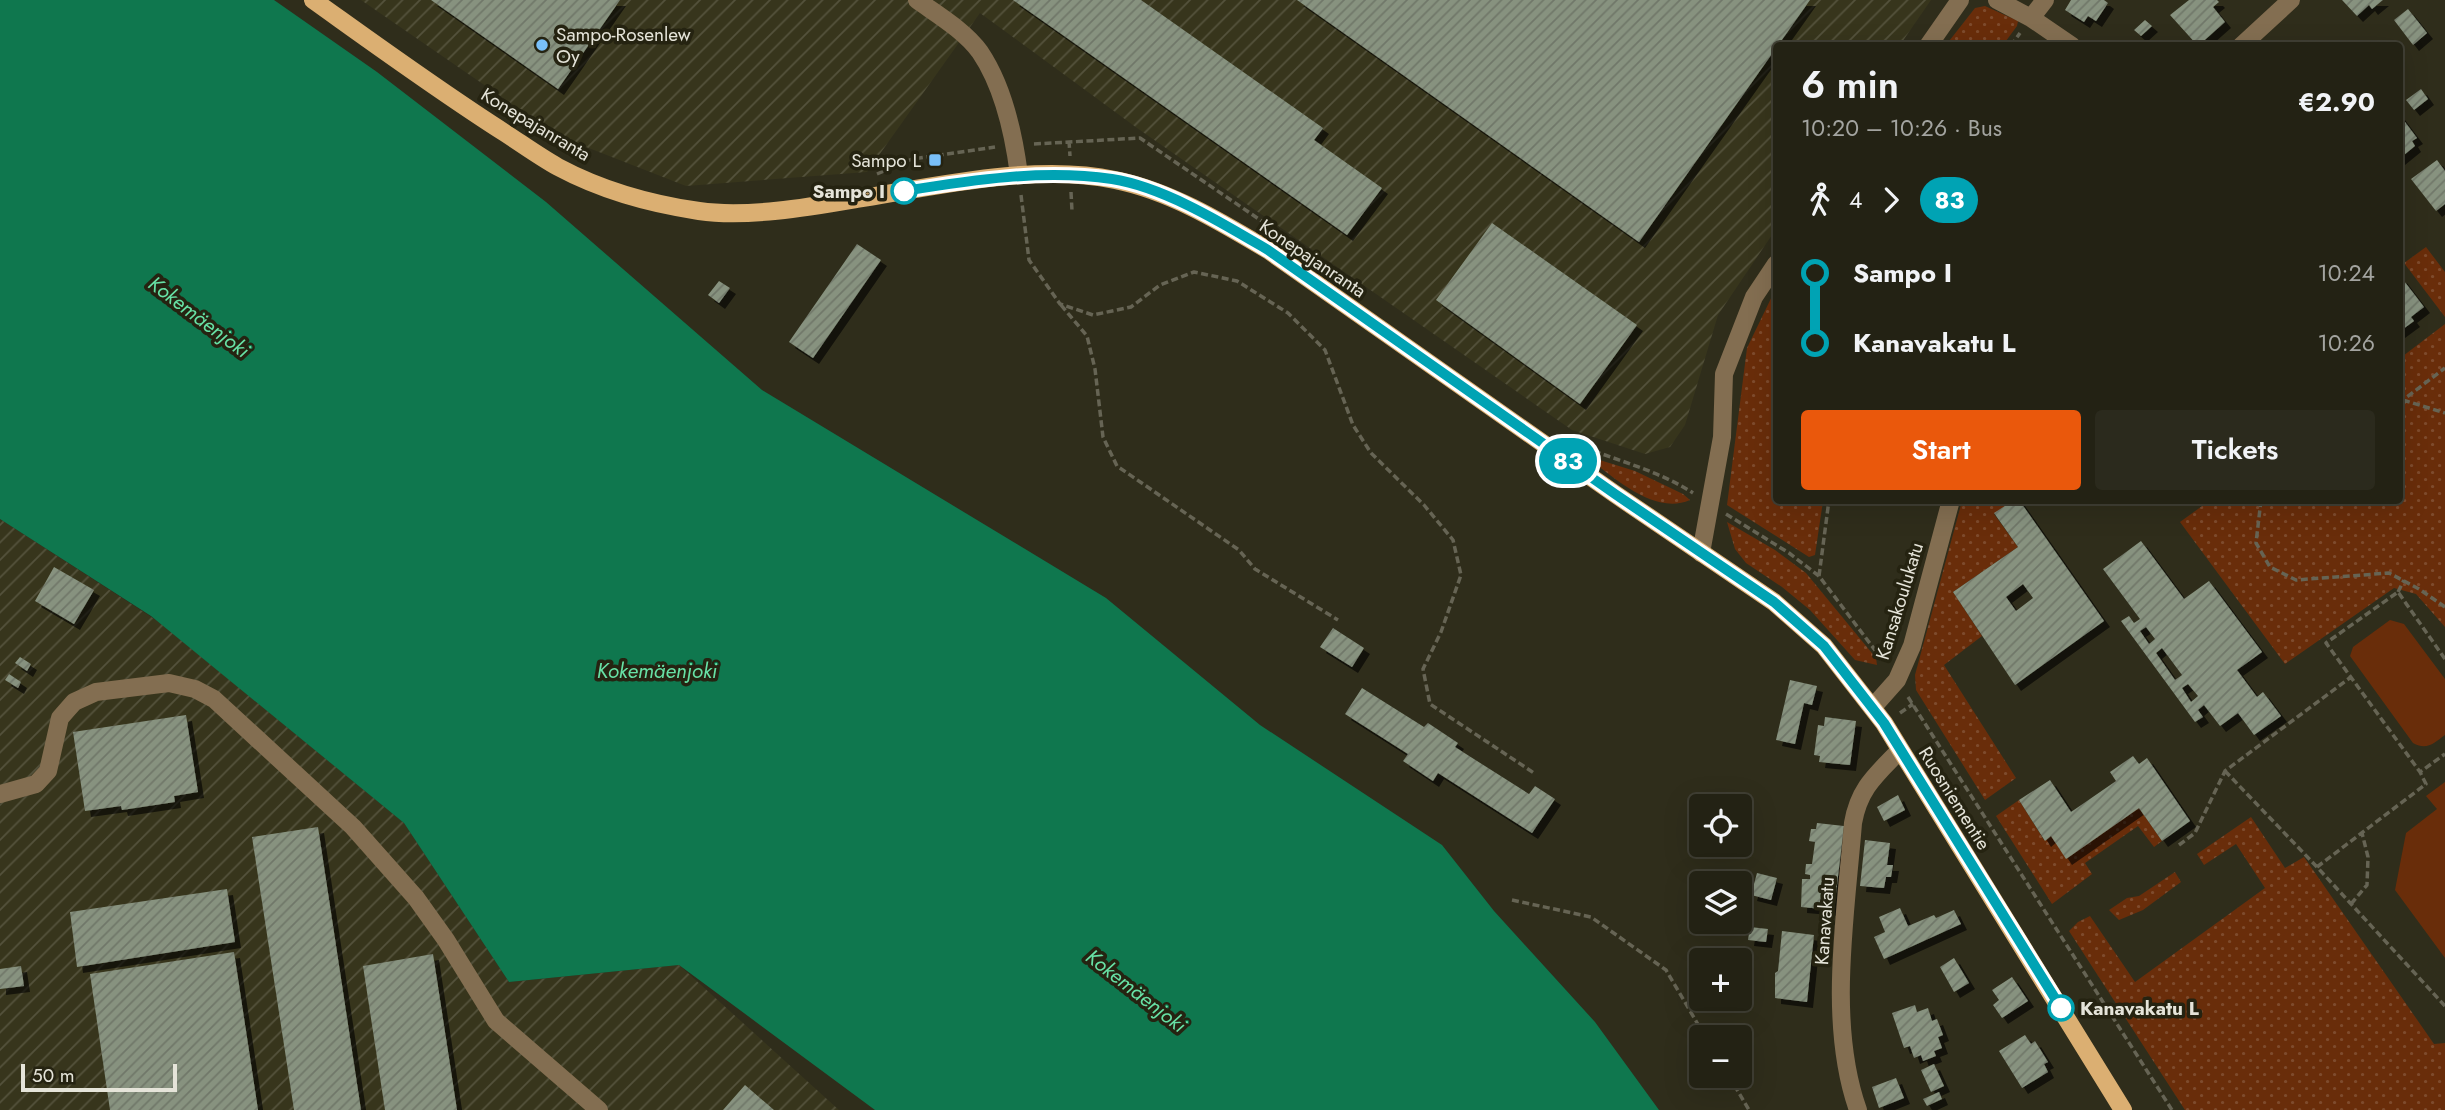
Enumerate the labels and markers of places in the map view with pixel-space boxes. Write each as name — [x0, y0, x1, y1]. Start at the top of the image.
place label: Sampo-Rosenlew Oy — [556, 21, 691, 70]
marker: Sampo-Rosenlew Oy — [534, 37, 550, 53]
place label: Sampo L — [851, 147, 921, 174]
marker: Sampo L — [927, 152, 943, 168]
place label: Sampo I — [813, 178, 885, 205]
marker: Sampo I — [891, 178, 917, 204]
marker: Kanavakatu L — [2048, 995, 2074, 1021]
place label: Kanavakatu L — [2080, 995, 2199, 1022]

